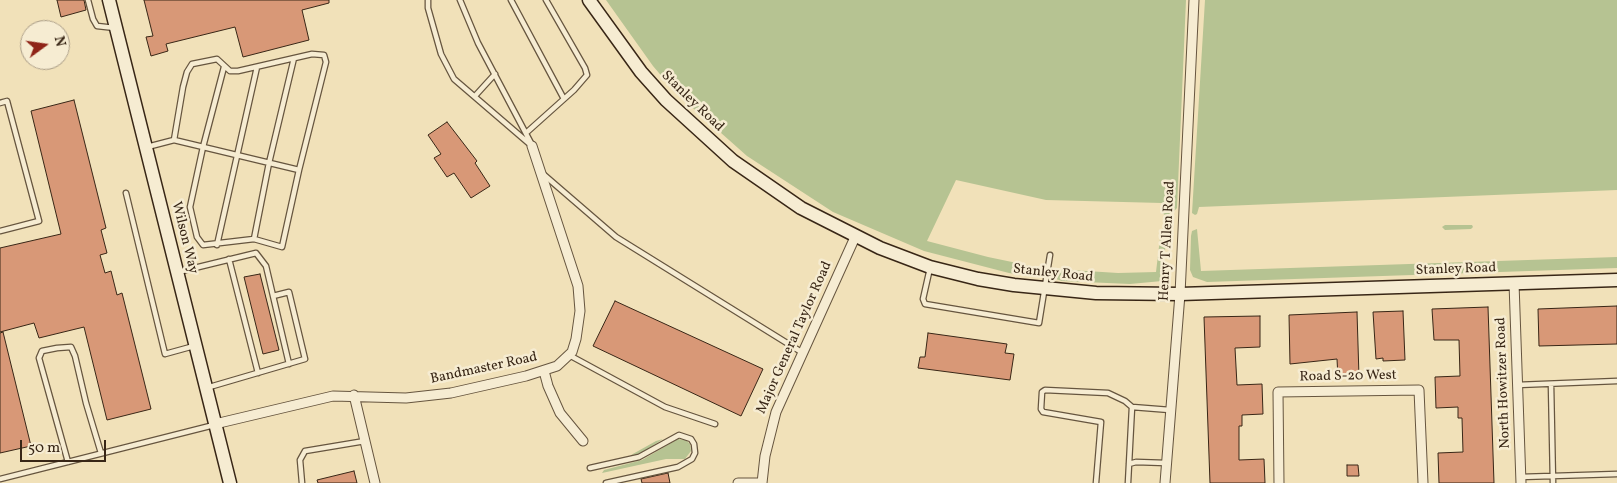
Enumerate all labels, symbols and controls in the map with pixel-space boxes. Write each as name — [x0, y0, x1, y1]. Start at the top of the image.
north arrow — [20, 20, 70, 70]
text: N — [49, 34, 70, 49]
street label: Stanley Road — [657, 68, 727, 136]
street label: Henry T Allen Road — [1156, 180, 1180, 302]
street label: Wilson Way — [167, 200, 201, 276]
street label: Major General Taylor Road — [754, 259, 836, 417]
street label: Stanley Road — [1415, 260, 1497, 280]
street label: Stanley Road — [1012, 261, 1094, 287]
street label: North Howitzer Road — [1493, 317, 1515, 449]
street label: Bandmaster Road — [429, 349, 539, 389]
street label: Road S-20 West — [1299, 368, 1397, 386]
scale bar — [22, 430, 109, 462]
text: 50 m — [28, 438, 60, 459]

